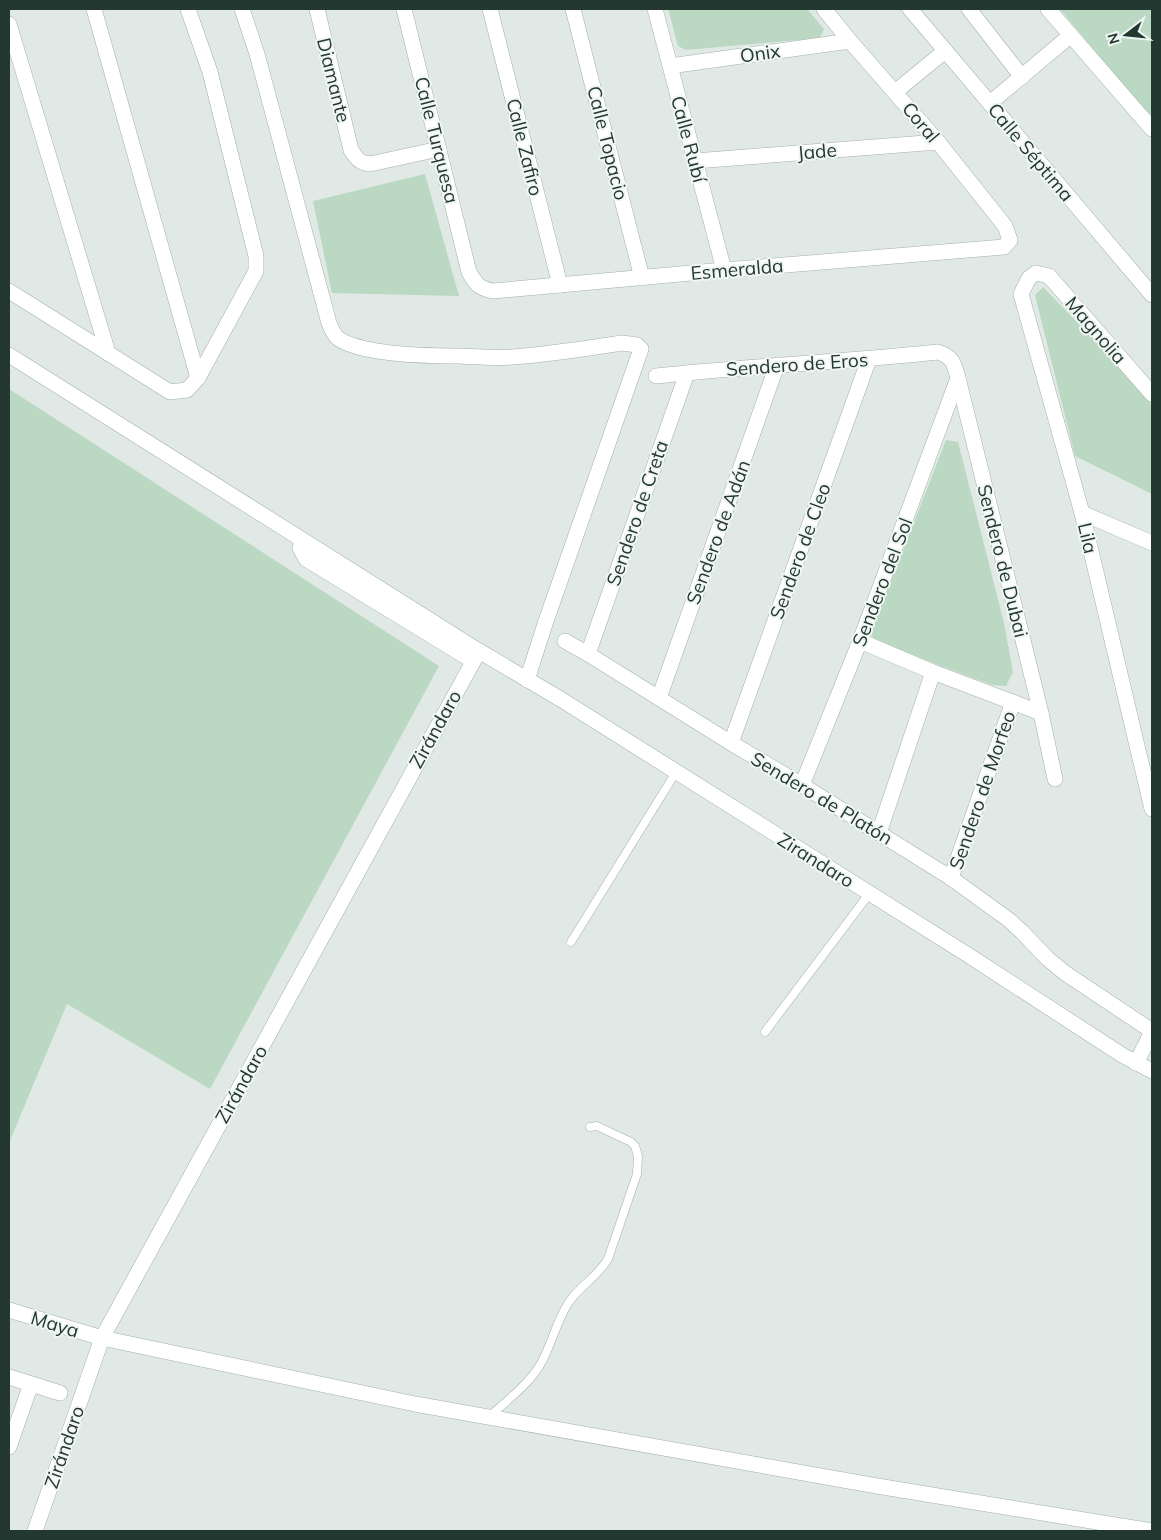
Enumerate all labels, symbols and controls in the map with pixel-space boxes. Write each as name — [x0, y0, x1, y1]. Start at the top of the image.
north arrow — [1101, 10, 1151, 60]
text: N — [1103, 31, 1124, 46]
street label: Diamante — [312, 35, 356, 125]
street label: Onix — [738, 38, 782, 68]
street label: Calle Turquesa — [410, 74, 464, 206]
street label: Calle Topacio — [582, 83, 634, 203]
street label: Calle Rubí — [666, 93, 712, 186]
street label: Calle Zafiro — [501, 96, 549, 198]
street label: Coral — [897, 97, 945, 147]
street label: Calle Séptima — [983, 98, 1079, 206]
street label: Jade — [796, 137, 838, 165]
street label: Esmeralda — [690, 253, 784, 285]
street label: Magnolia — [1060, 291, 1132, 369]
street label: Sendero de Eros — [725, 347, 869, 381]
street label: Sendero de Creta — [601, 437, 673, 589]
street label: Sendero de Adán — [681, 456, 755, 608]
street label: Sendero de Cleo — [764, 480, 836, 622]
street label: Sendero de Dubai — [972, 482, 1034, 640]
street label: Sendero del Sol — [846, 514, 918, 650]
street label: Lila — [1073, 520, 1103, 556]
street label: Zirándaro — [404, 686, 466, 772]
street label: Sendero de Morfeo — [944, 708, 1020, 872]
street label: Sendero de Platón — [747, 746, 897, 850]
street label: Zirandaro — [773, 827, 859, 893]
street label: Zirándaro — [210, 1041, 272, 1127]
street label: Maya — [28, 1305, 82, 1343]
street label: Zirándaro — [39, 1403, 89, 1491]

